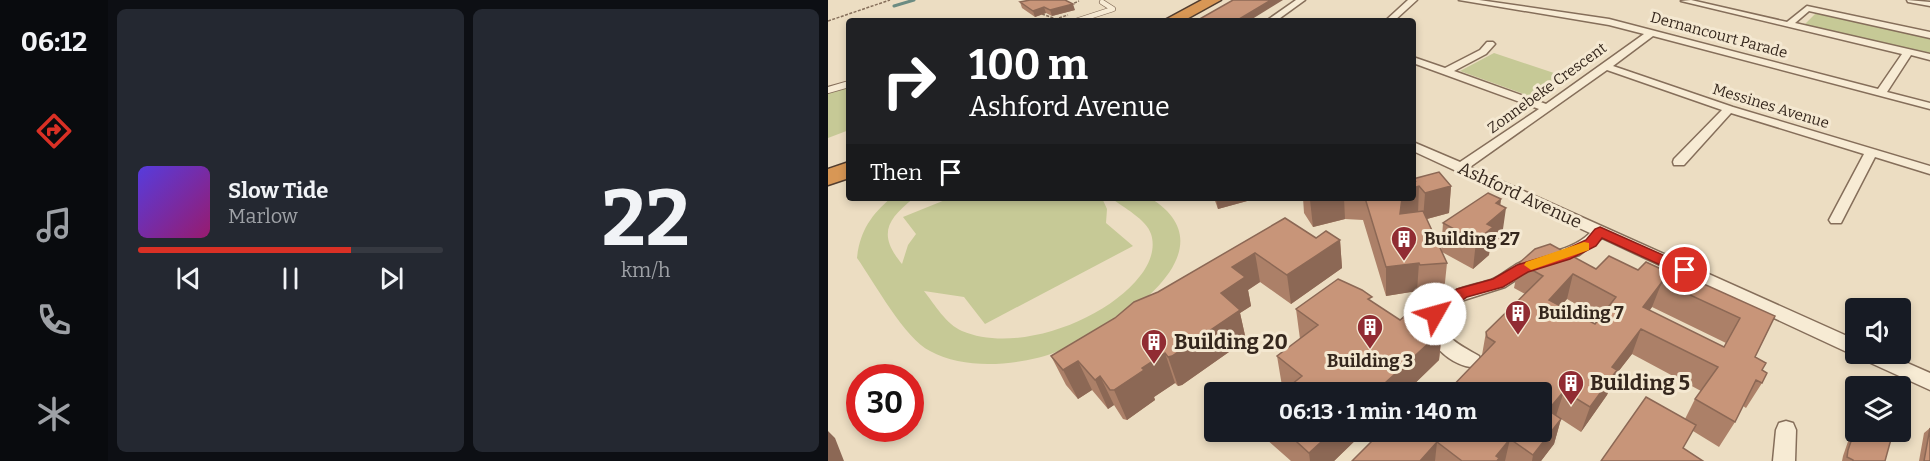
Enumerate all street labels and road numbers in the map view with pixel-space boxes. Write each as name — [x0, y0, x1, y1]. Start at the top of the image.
street label: Dernancourt Parade — [1649, 8, 1789, 62]
street label: Zonnebeke Crescent — [1484, 39, 1610, 137]
street label: Messines Avenue — [1711, 80, 1831, 132]
street label: Ashford Avenue — [1455, 157, 1585, 233]

